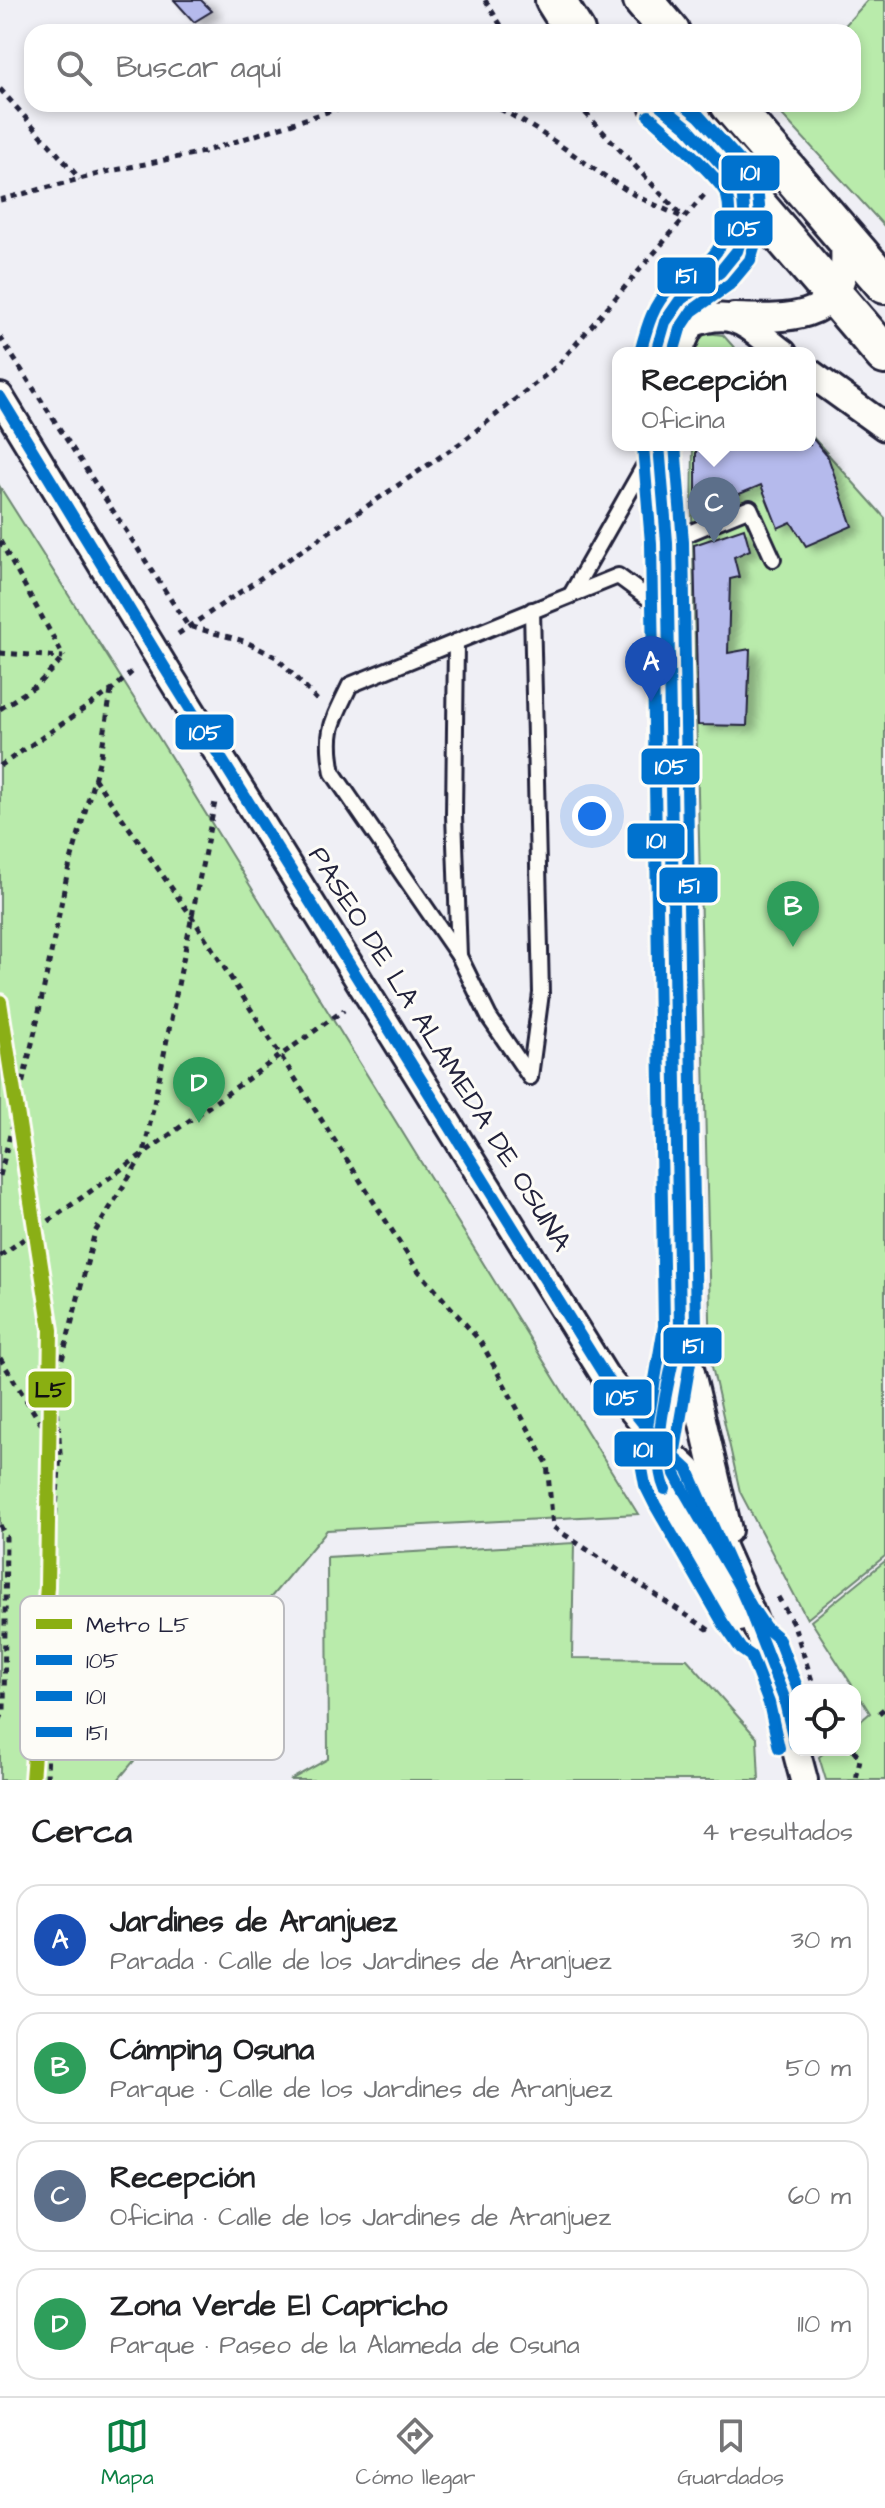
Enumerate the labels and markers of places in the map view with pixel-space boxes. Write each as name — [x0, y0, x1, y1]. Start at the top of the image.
pin: C — [688, 477, 740, 543]
pin: A — [625, 636, 677, 702]
pin: B — [767, 881, 819, 947]
pin: D — [173, 1057, 225, 1123]

